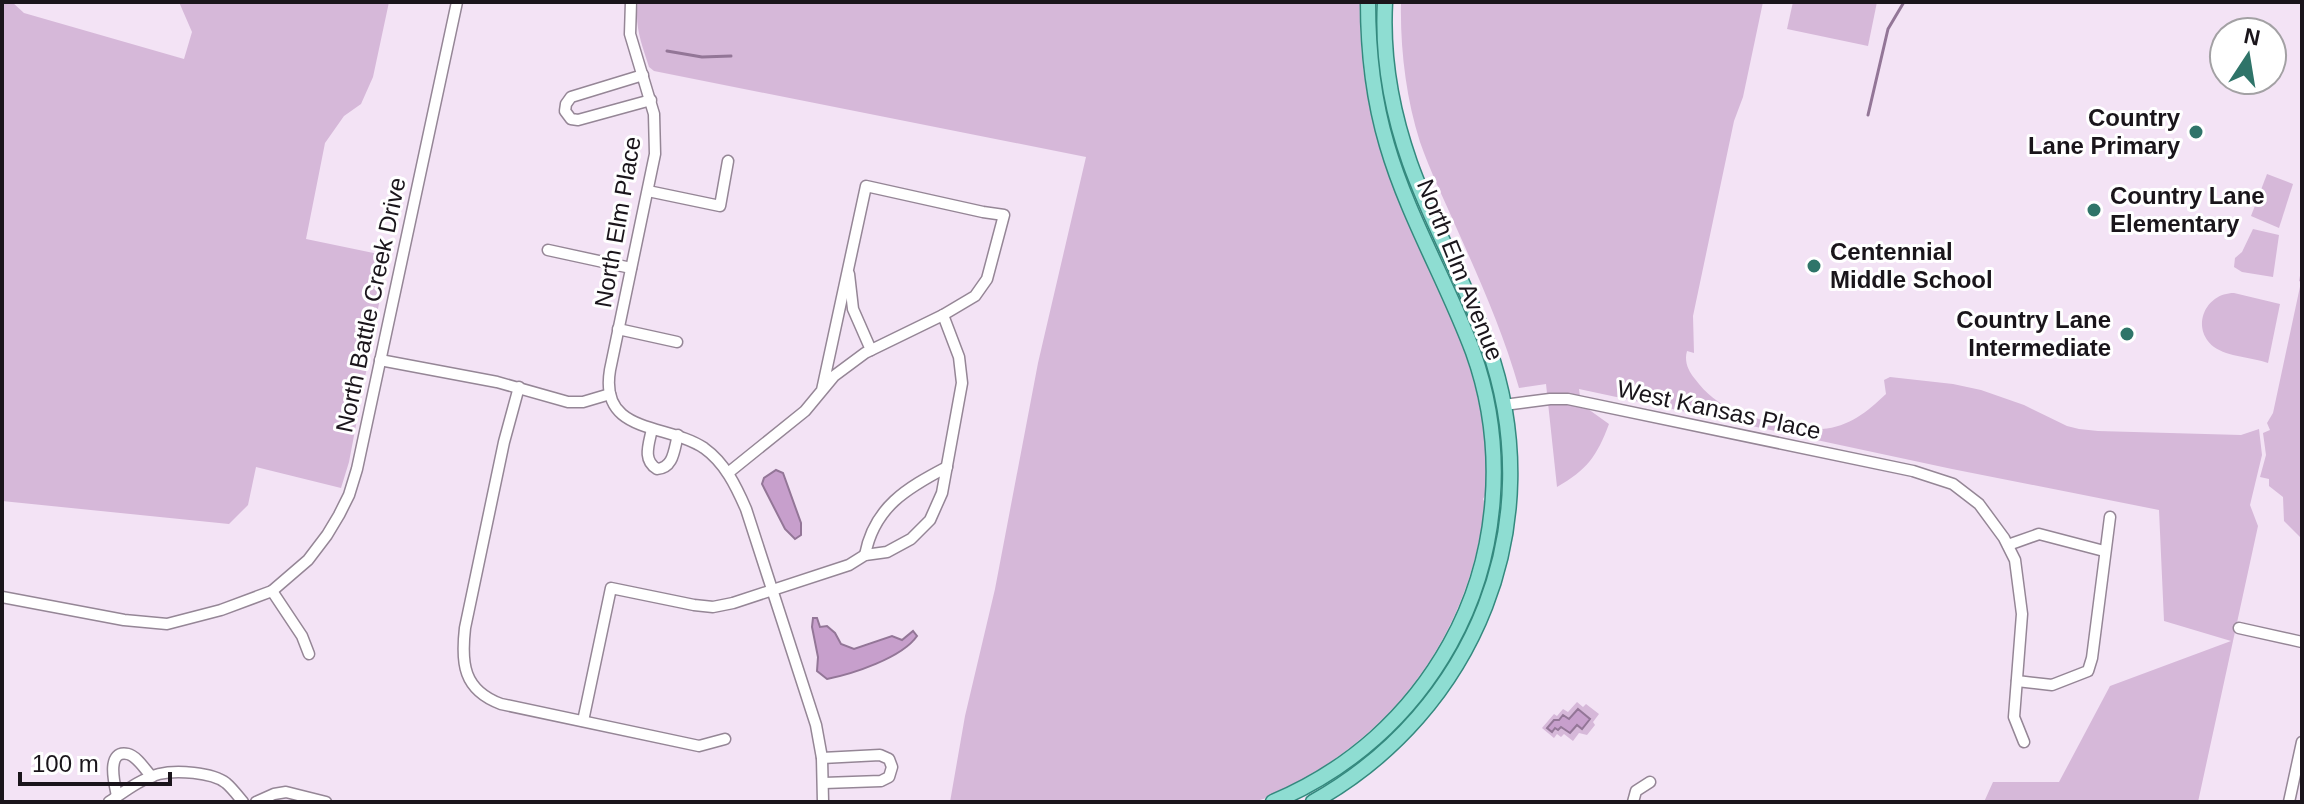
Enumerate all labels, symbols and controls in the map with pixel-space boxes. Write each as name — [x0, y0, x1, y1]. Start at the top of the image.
north arrow — [2208, 16, 2288, 96]
text: N — [2242, 23, 2262, 51]
place label: Country Lane Primary — [2028, 104, 2181, 159]
marker: Country Lane Primary — [2187, 123, 2205, 141]
street label: North Elm Place — [589, 134, 646, 310]
street label: North Battle Creek Drive — [330, 175, 411, 435]
street label: North Elm Avenue — [1412, 175, 1509, 364]
place label: Country Lane Elementary — [2110, 182, 2265, 237]
marker: Country Lane Elementary — [2085, 201, 2103, 219]
place label: Centennial Middle School — [1830, 238, 1993, 293]
marker: Centennial Middle School — [1805, 257, 1823, 275]
place label: Country Lane Intermediate — [1956, 306, 2111, 361]
marker: Country Lane Intermediate — [2118, 325, 2136, 343]
street label: West Kansas Place — [1615, 375, 1823, 444]
scale bar — [20, 736, 170, 786]
text: 100 m — [32, 750, 99, 777]

